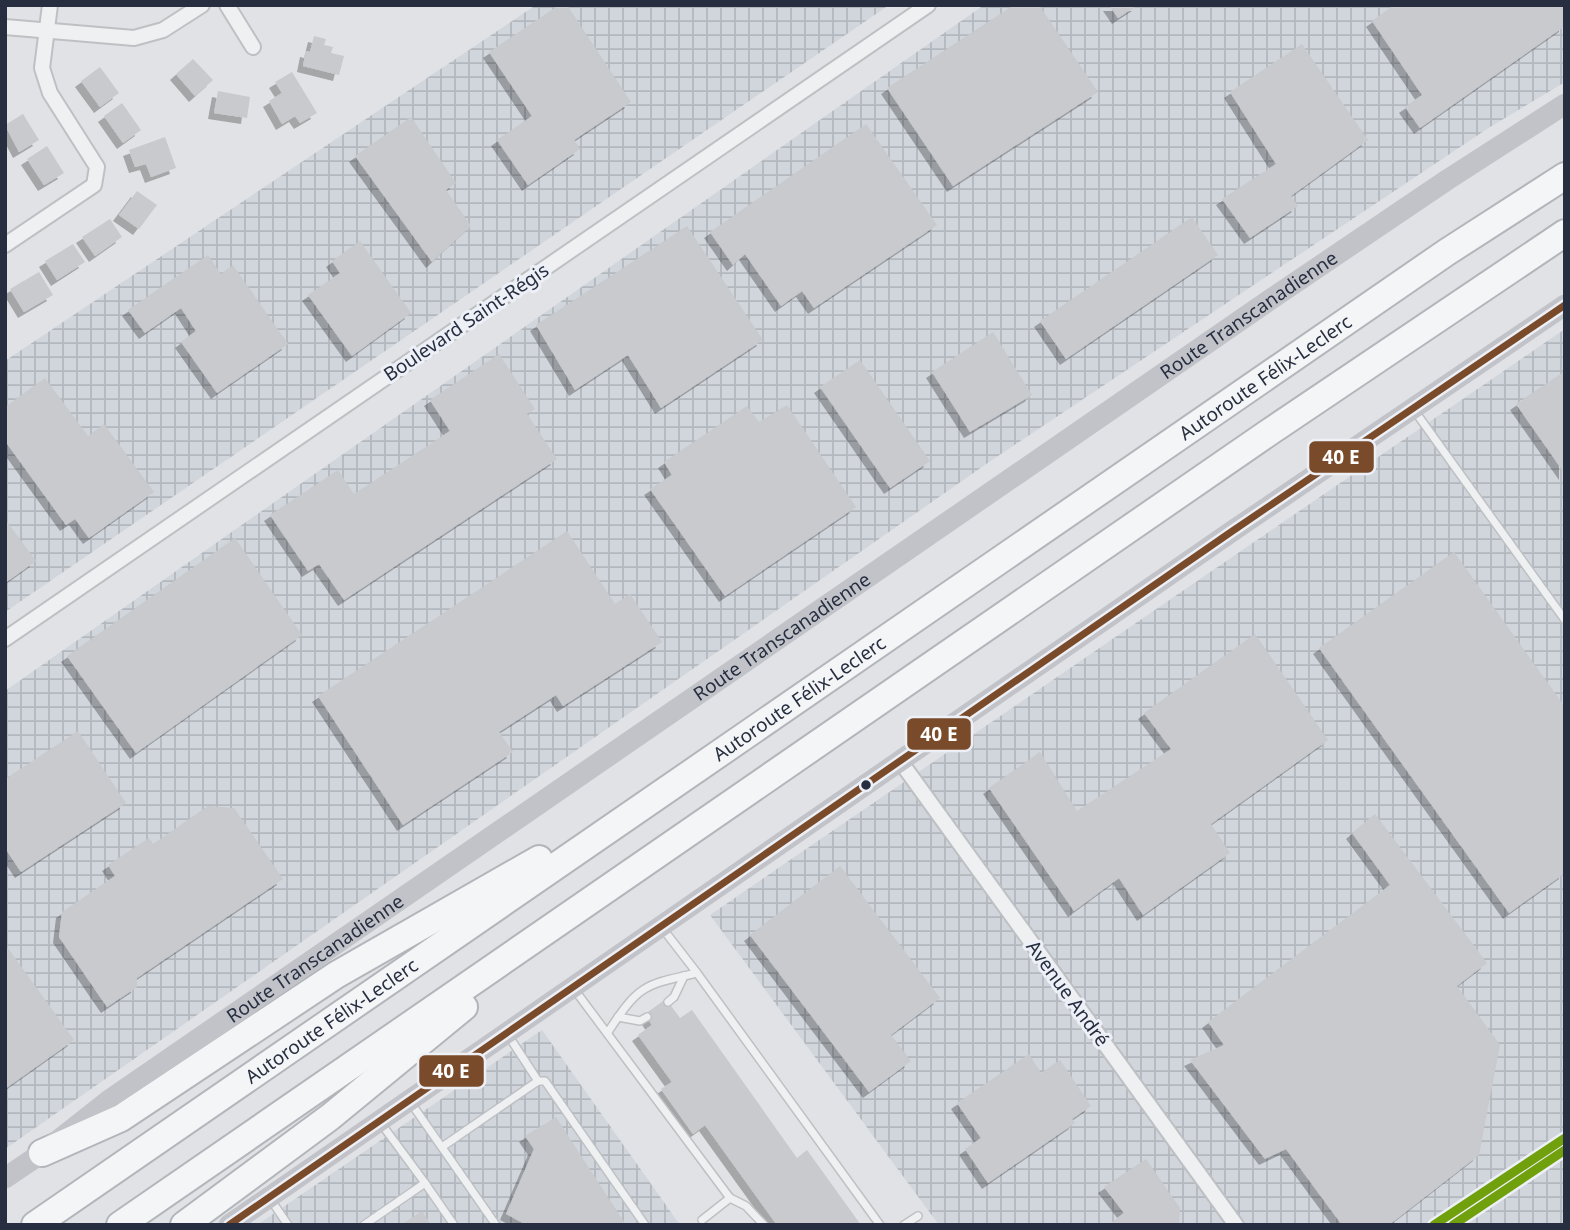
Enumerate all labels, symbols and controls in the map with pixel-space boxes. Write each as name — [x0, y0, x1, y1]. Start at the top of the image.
street label: Route Transcanadienne — [1155, 245, 1343, 385]
street label: Boulevard Saint-Régis — [378, 257, 554, 387]
street label: Autoroute Félix-Leclerc — [1174, 309, 1357, 446]
line badge: 40 E — [1308, 440, 1375, 474]
text: 40 E — [1322, 444, 1360, 470]
street label: Route Transcanadienne — [688, 566, 876, 707]
street label: Autoroute Félix-Leclerc — [708, 630, 891, 767]
line badge: 40 E — [906, 717, 972, 751]
text: 40 E — [920, 721, 958, 747]
unlabelled marker — [859, 778, 873, 792]
street label: Route Transcanadienne — [221, 888, 409, 1029]
street label: Avenue André — [1021, 935, 1115, 1051]
street label: Autoroute Félix-Leclerc — [240, 952, 423, 1089]
line badge: 40 E — [418, 1054, 485, 1088]
text: 40 E — [432, 1058, 470, 1084]

